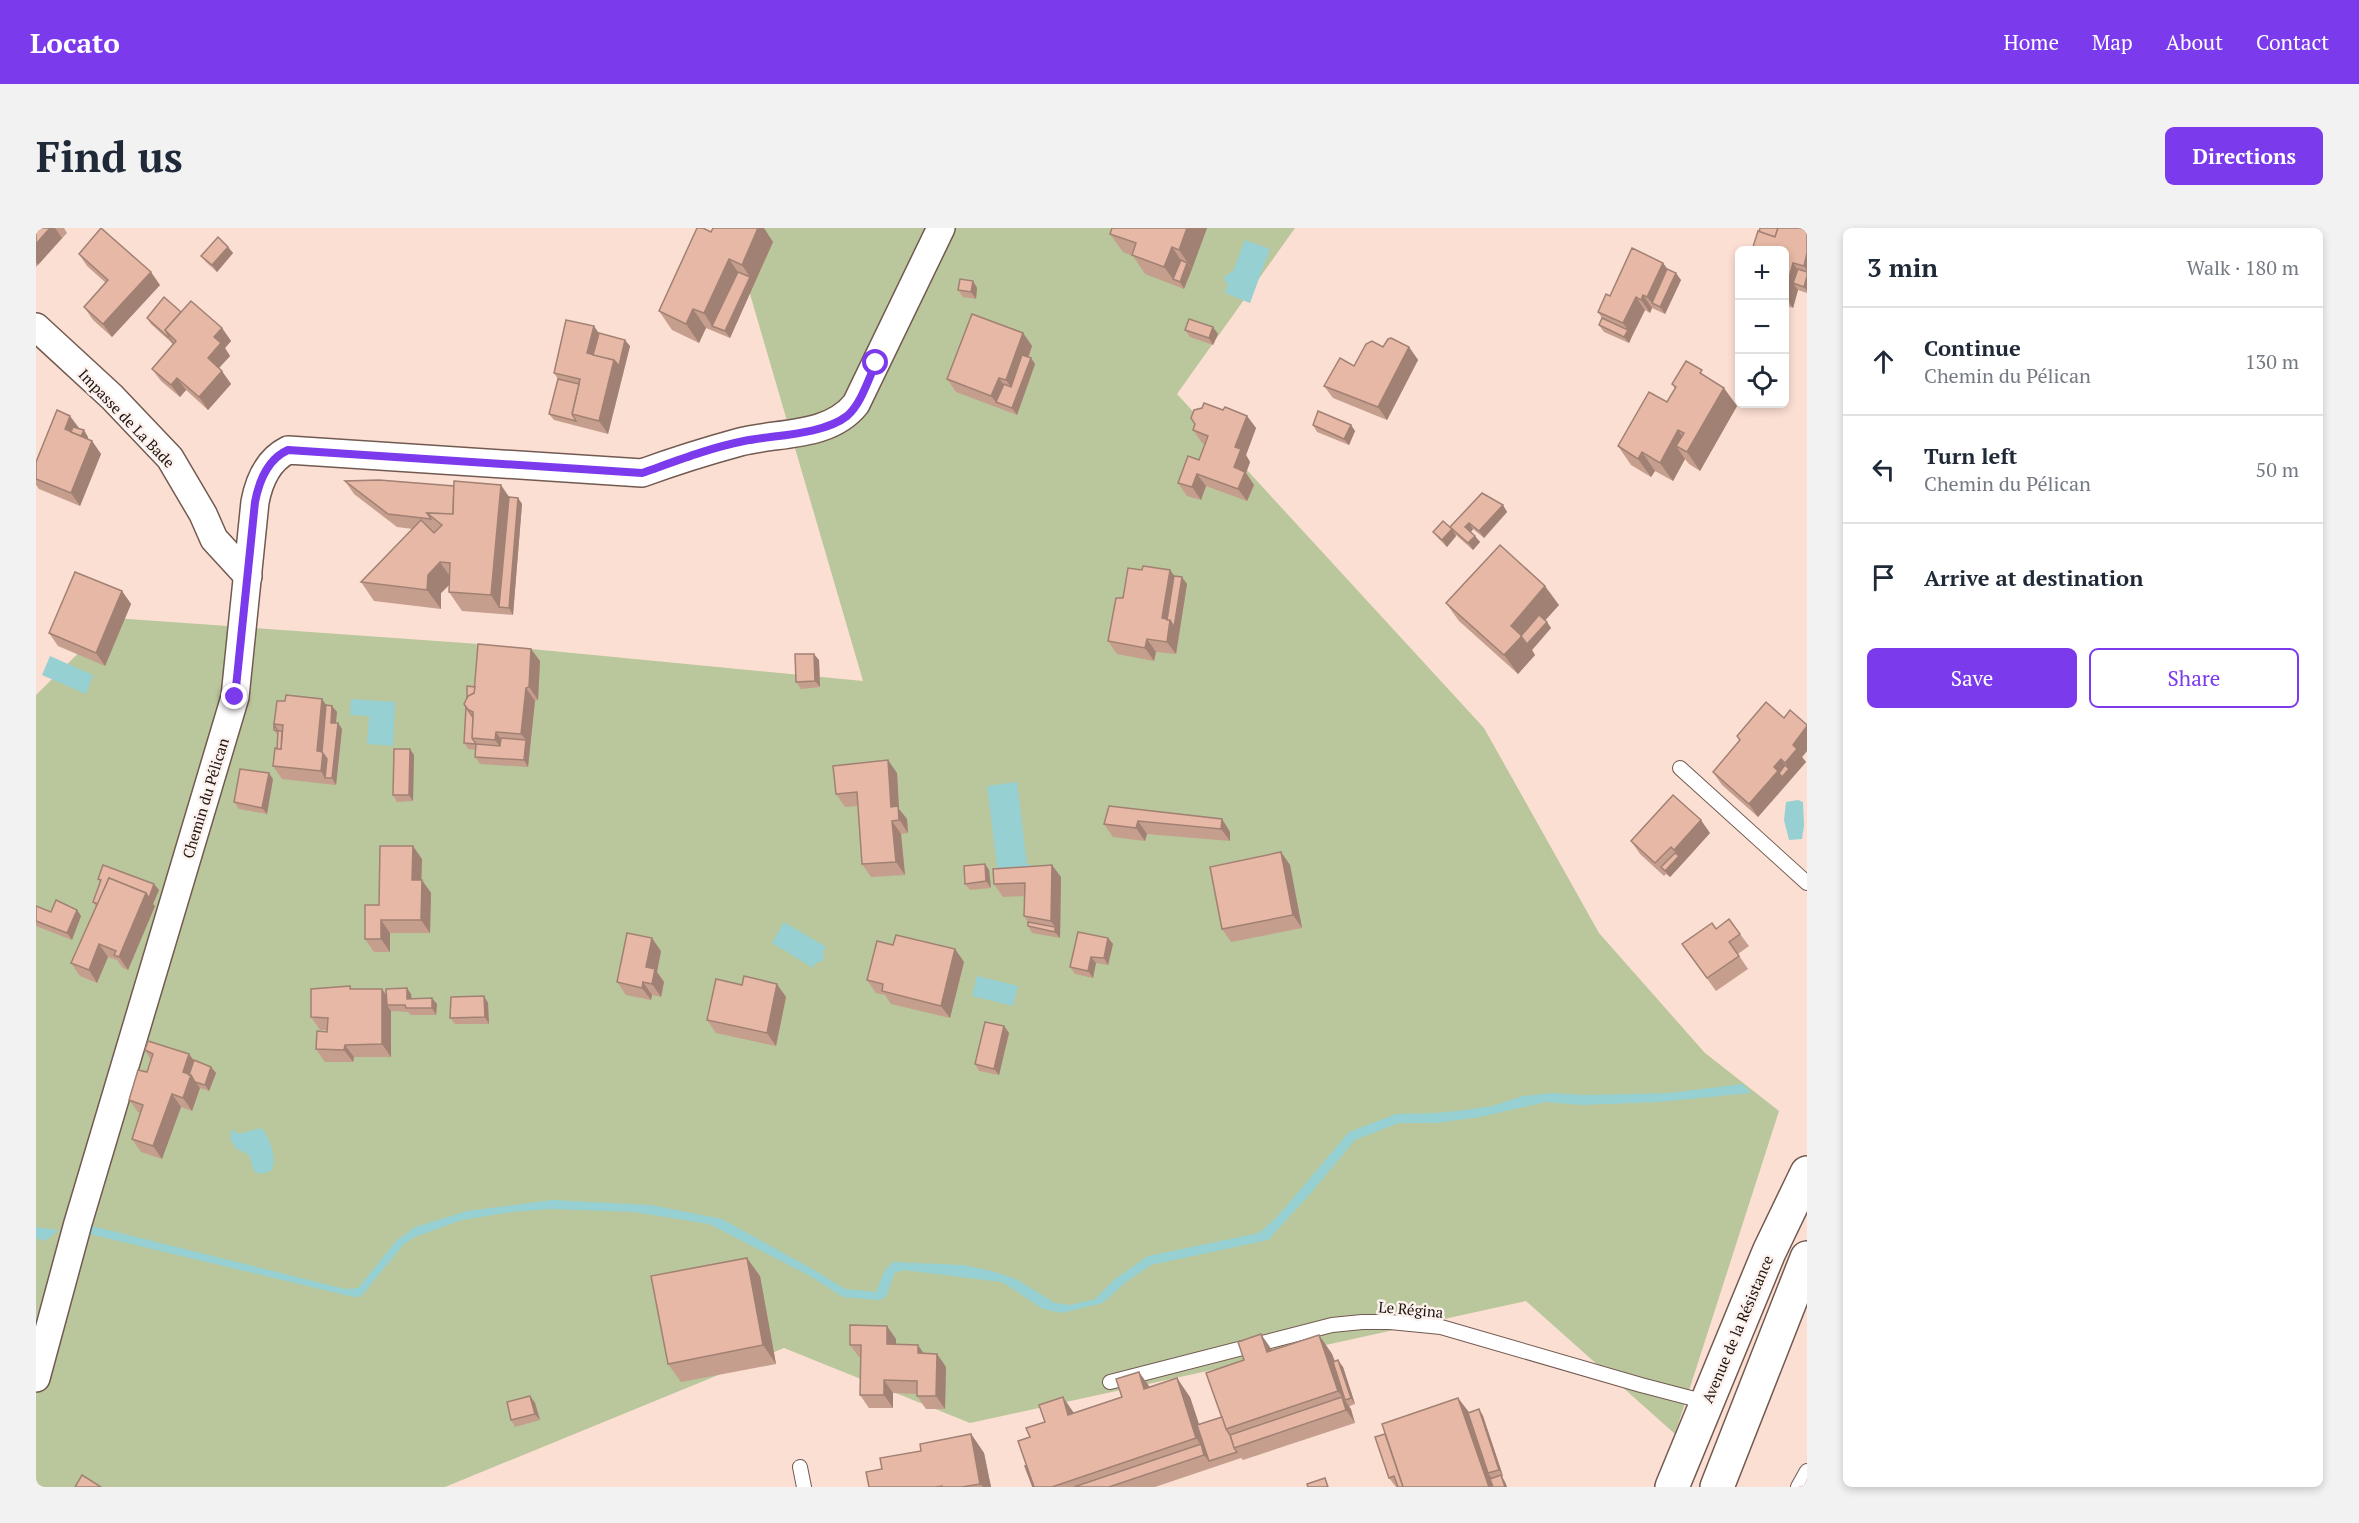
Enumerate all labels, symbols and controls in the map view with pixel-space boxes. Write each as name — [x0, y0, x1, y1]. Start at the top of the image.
text: Locato — [30, 24, 120, 61]
text: Home — [2003, 28, 2059, 56]
text: Map — [2092, 28, 2133, 56]
text: About — [2166, 28, 2223, 56]
text: Contact — [2256, 28, 2329, 56]
button: Directions — [2165, 127, 2323, 185]
text: Find us — [36, 128, 183, 184]
map controls — [1735, 246, 1789, 408]
button: + — [1735, 246, 1789, 300]
text: 3 min — [1867, 250, 1938, 284]
text: Walk · 180 m — [2187, 254, 2299, 281]
button: − — [1735, 300, 1789, 354]
text: Continue — [1924, 333, 2021, 362]
icon: ahead — [1867, 345, 1900, 378]
text: 130 m — [2245, 348, 2299, 375]
route start — [862, 349, 888, 375]
button: locate — [1735, 354, 1789, 408]
text: Chemin du Pélican — [1924, 362, 2091, 389]
street label: Impasse de La Bade — [75, 364, 179, 472]
text: Turn left — [1924, 441, 2017, 470]
icon: left — [1867, 453, 1900, 486]
text: 50 m — [2256, 456, 2299, 483]
text: Chemin du Pélican — [1924, 470, 2091, 497]
icon: arrive — [1867, 561, 1900, 594]
text: Arrive at destination — [1924, 563, 2143, 592]
button: Save — [1867, 648, 2077, 708]
button: Share — [2089, 648, 2299, 708]
route end — [221, 683, 247, 709]
street label: Chemin du Pélican — [177, 735, 233, 861]
street label: Avenue de la Résistance — [1697, 1252, 1777, 1406]
street label: Le Régina — [1378, 1296, 1445, 1322]

